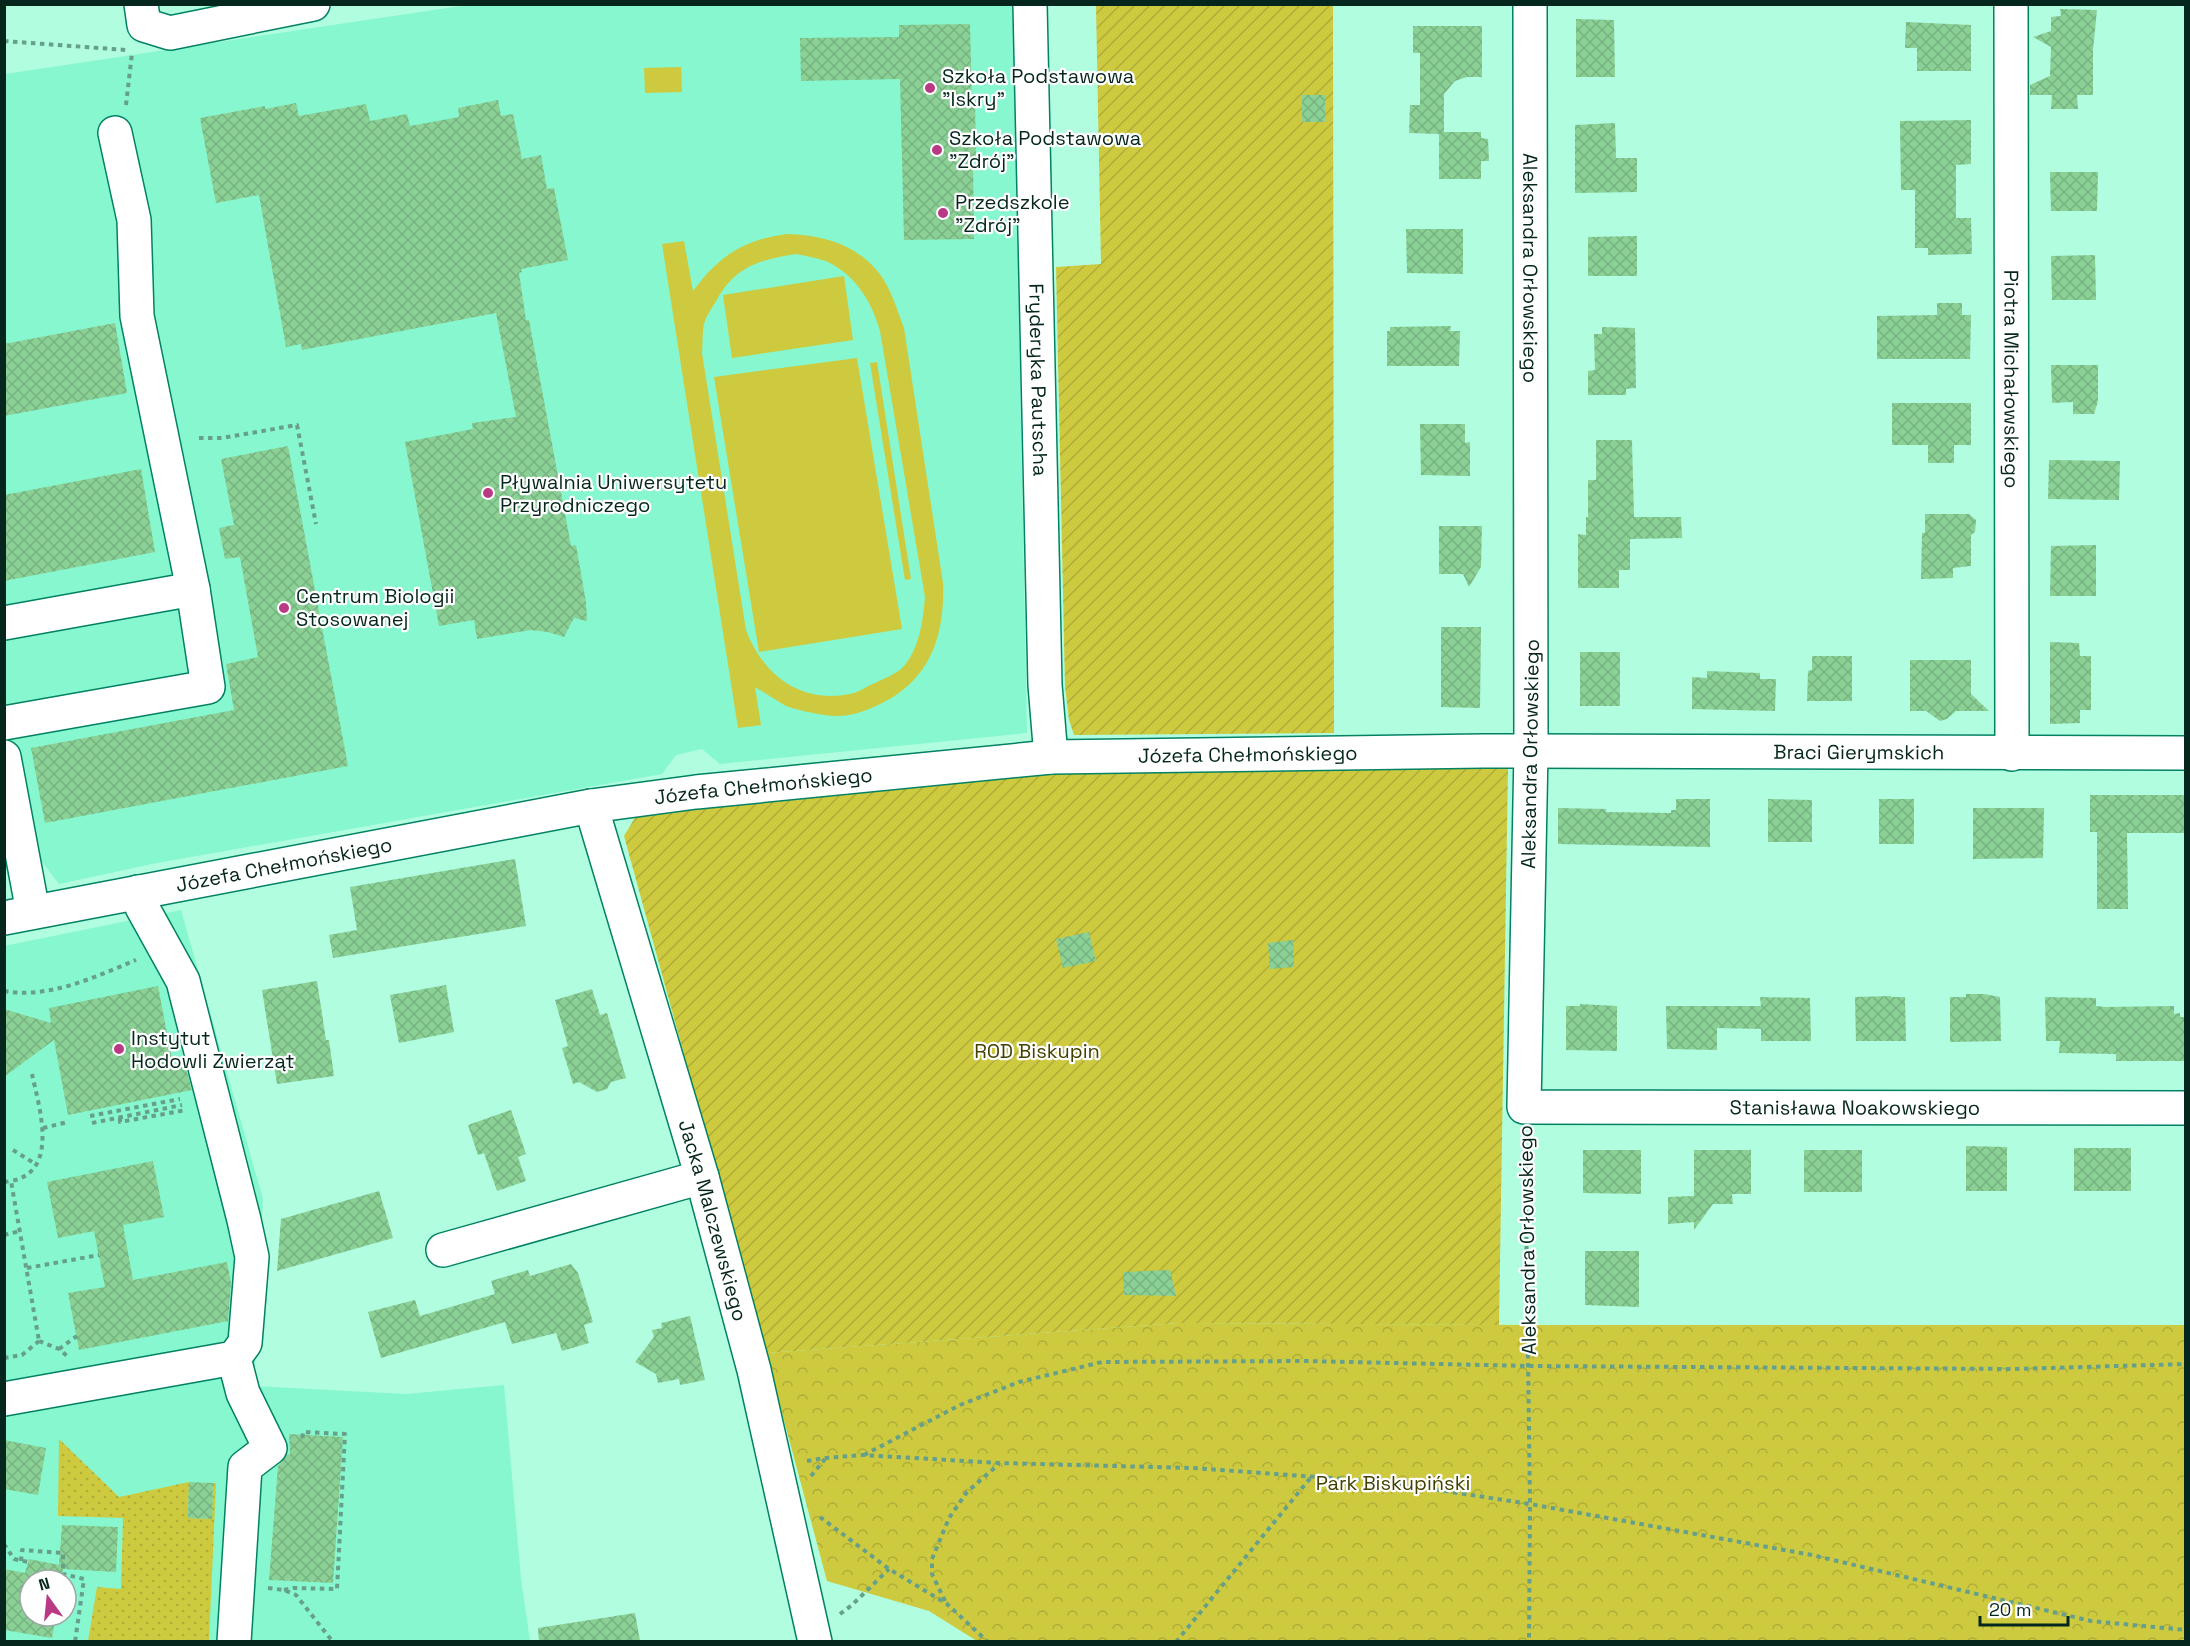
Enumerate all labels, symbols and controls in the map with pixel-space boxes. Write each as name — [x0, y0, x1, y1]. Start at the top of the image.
place label: Szkoła Podstawowa "Iskry" — [942, 63, 1134, 112]
marker: Szkoła Podstawowa "Iskry" — [923, 81, 937, 95]
place label: Szkoła Podstawowa "Zdrój" — [949, 125, 1141, 174]
marker: Szkoła Podstawowa "Zdrój" — [930, 143, 944, 157]
street label: Aleksandra Orłowskiego — [1517, 153, 1544, 383]
place label: Przedszkole "Zdrój" — [955, 189, 1070, 238]
marker: Przedszkole "Zdrój" — [936, 206, 950, 220]
street label: Piotra Michałowskiego — [1998, 270, 2025, 488]
street label: Fryderyka Pautscha — [1023, 283, 1053, 477]
place label: Pływalnia Uniwersytetu Przyrodniczego — [500, 469, 727, 518]
marker: Pływalnia Uniwersytetu Przyrodniczego — [481, 486, 495, 500]
place label: Centrum Biologii Stosowanej — [296, 583, 454, 632]
marker: Centrum Biologii Stosowanej — [277, 601, 291, 615]
street label: Aleksandra Orłowskiego — [1515, 639, 1545, 869]
street label: Braci Gierymskich — [1773, 739, 1944, 765]
street label: Józefa Chełmońskiego — [1138, 740, 1358, 769]
street label: Józefa Chełmońskiego — [652, 762, 874, 810]
street label: Józefa Chełmońskiego — [174, 831, 394, 898]
place label: Instytut Hodowli Zwierząt — [131, 1025, 295, 1074]
park label: ROD Biskupin — [974, 1038, 1100, 1064]
marker: Instytut Hodowli Zwierząt — [112, 1042, 126, 1056]
street label: Stanisława Noakowskiego — [1730, 1094, 1980, 1121]
street label: Jacka Malczewskiego — [673, 1117, 753, 1324]
street label: Aleksandra Orłowskiego — [1512, 1125, 1542, 1355]
park label: Park Biskupiński — [1316, 1470, 1470, 1496]
north arrow — [18, 1568, 78, 1628]
text: N — [36, 1572, 52, 1596]
scale bar — [1980, 1589, 2068, 1627]
text: 20 m — [1989, 1598, 2032, 1621]

